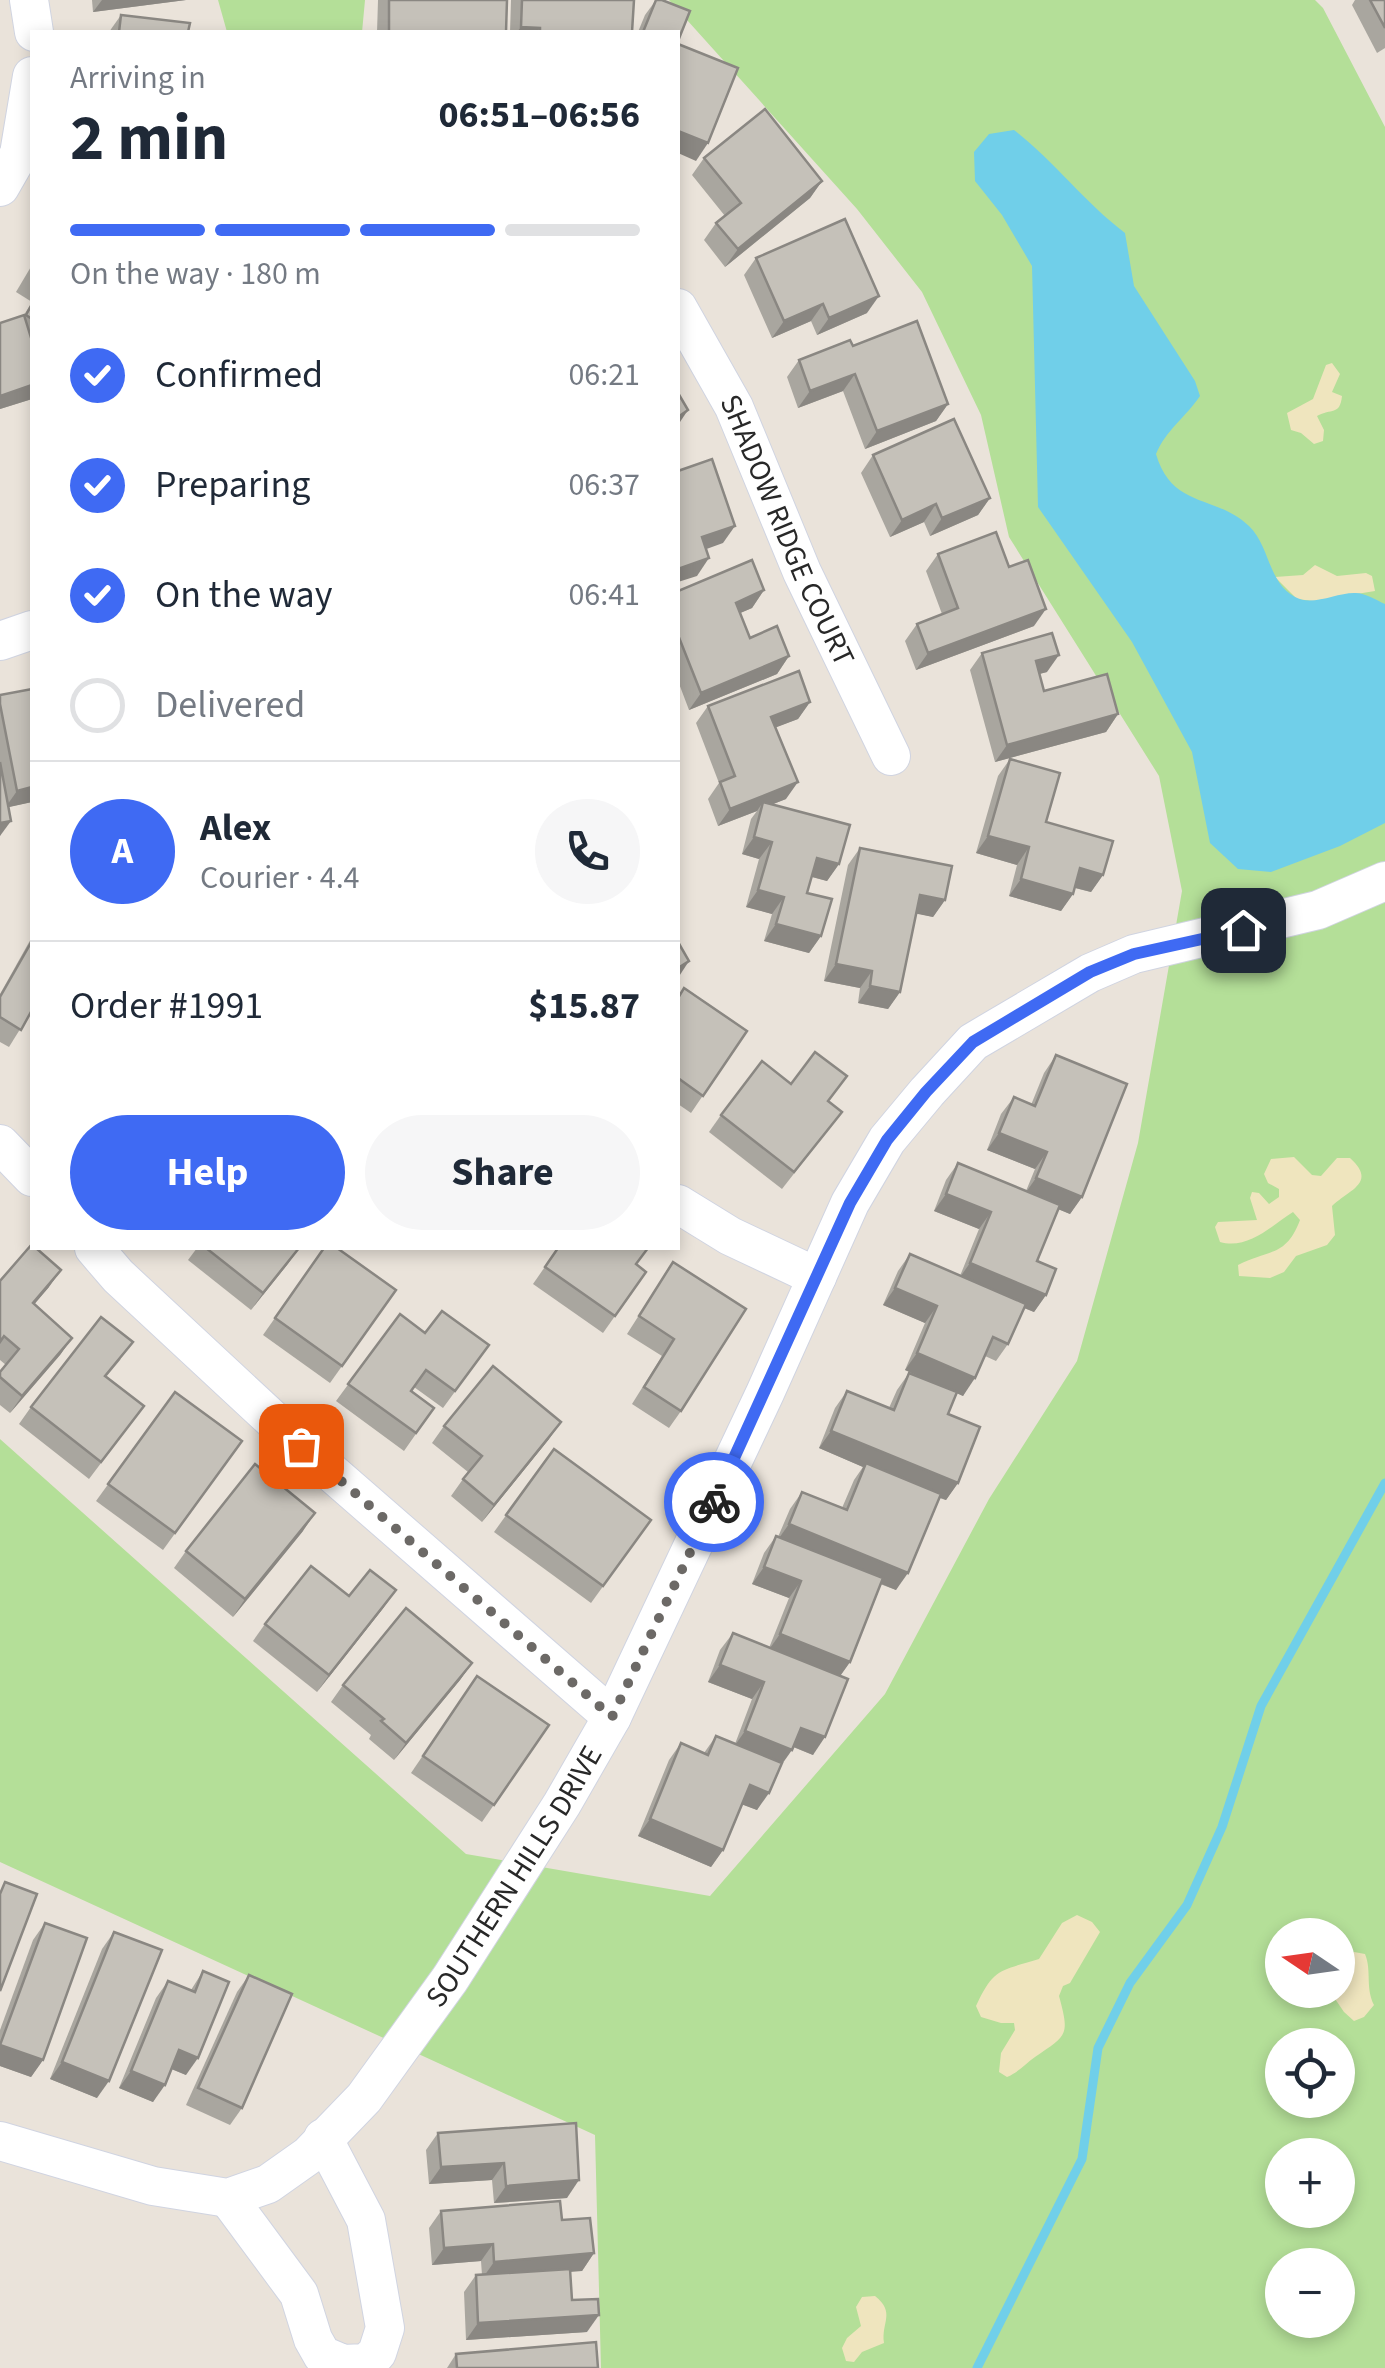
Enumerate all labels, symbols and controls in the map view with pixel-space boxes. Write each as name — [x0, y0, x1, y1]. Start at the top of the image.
text: Arriving in — [70, 55, 206, 101]
text: 06:51–06:56 — [438, 88, 640, 142]
text: 2 min — [70, 92, 228, 185]
text: On the way · 180 m — [70, 251, 321, 297]
icon: check — [70, 348, 125, 403]
text: Confirmed — [155, 348, 323, 402]
text: 06:21 — [568, 352, 640, 398]
street label: SHADOW RIDGE COURT — [709, 387, 865, 673]
icon: check — [70, 458, 125, 513]
text: Preparing — [155, 458, 310, 512]
text: 06:37 — [568, 462, 640, 508]
icon: check — [70, 568, 125, 623]
text: On the way — [155, 568, 332, 622]
text: 06:41 — [568, 572, 640, 618]
text: Delivered — [155, 678, 305, 732]
button: phone — [535, 799, 640, 904]
text: Alex — [200, 801, 271, 855]
text: A — [112, 824, 133, 878]
text: Courier · 4.4 — [200, 855, 360, 901]
pin — [1201, 888, 1286, 973]
icon: home — [1216, 903, 1271, 958]
text: Order #1991 — [70, 979, 263, 1033]
text: $15.87 — [528, 979, 640, 1033]
button: Help — [70, 1115, 345, 1230]
button: Share — [365, 1115, 640, 1230]
pin — [259, 1404, 344, 1489]
icon: bag — [274, 1419, 329, 1474]
courier — [664, 1452, 764, 1552]
icon: bike — [687, 1475, 742, 1530]
street label: SOUTHERN HILLS DRIVE — [415, 1738, 613, 2016]
north arrow — [1265, 1918, 1355, 2008]
map controls — [1265, 1918, 1355, 2338]
button: locate — [1265, 2028, 1355, 2118]
button: + — [1265, 2138, 1355, 2228]
button: − — [1265, 2248, 1355, 2338]

